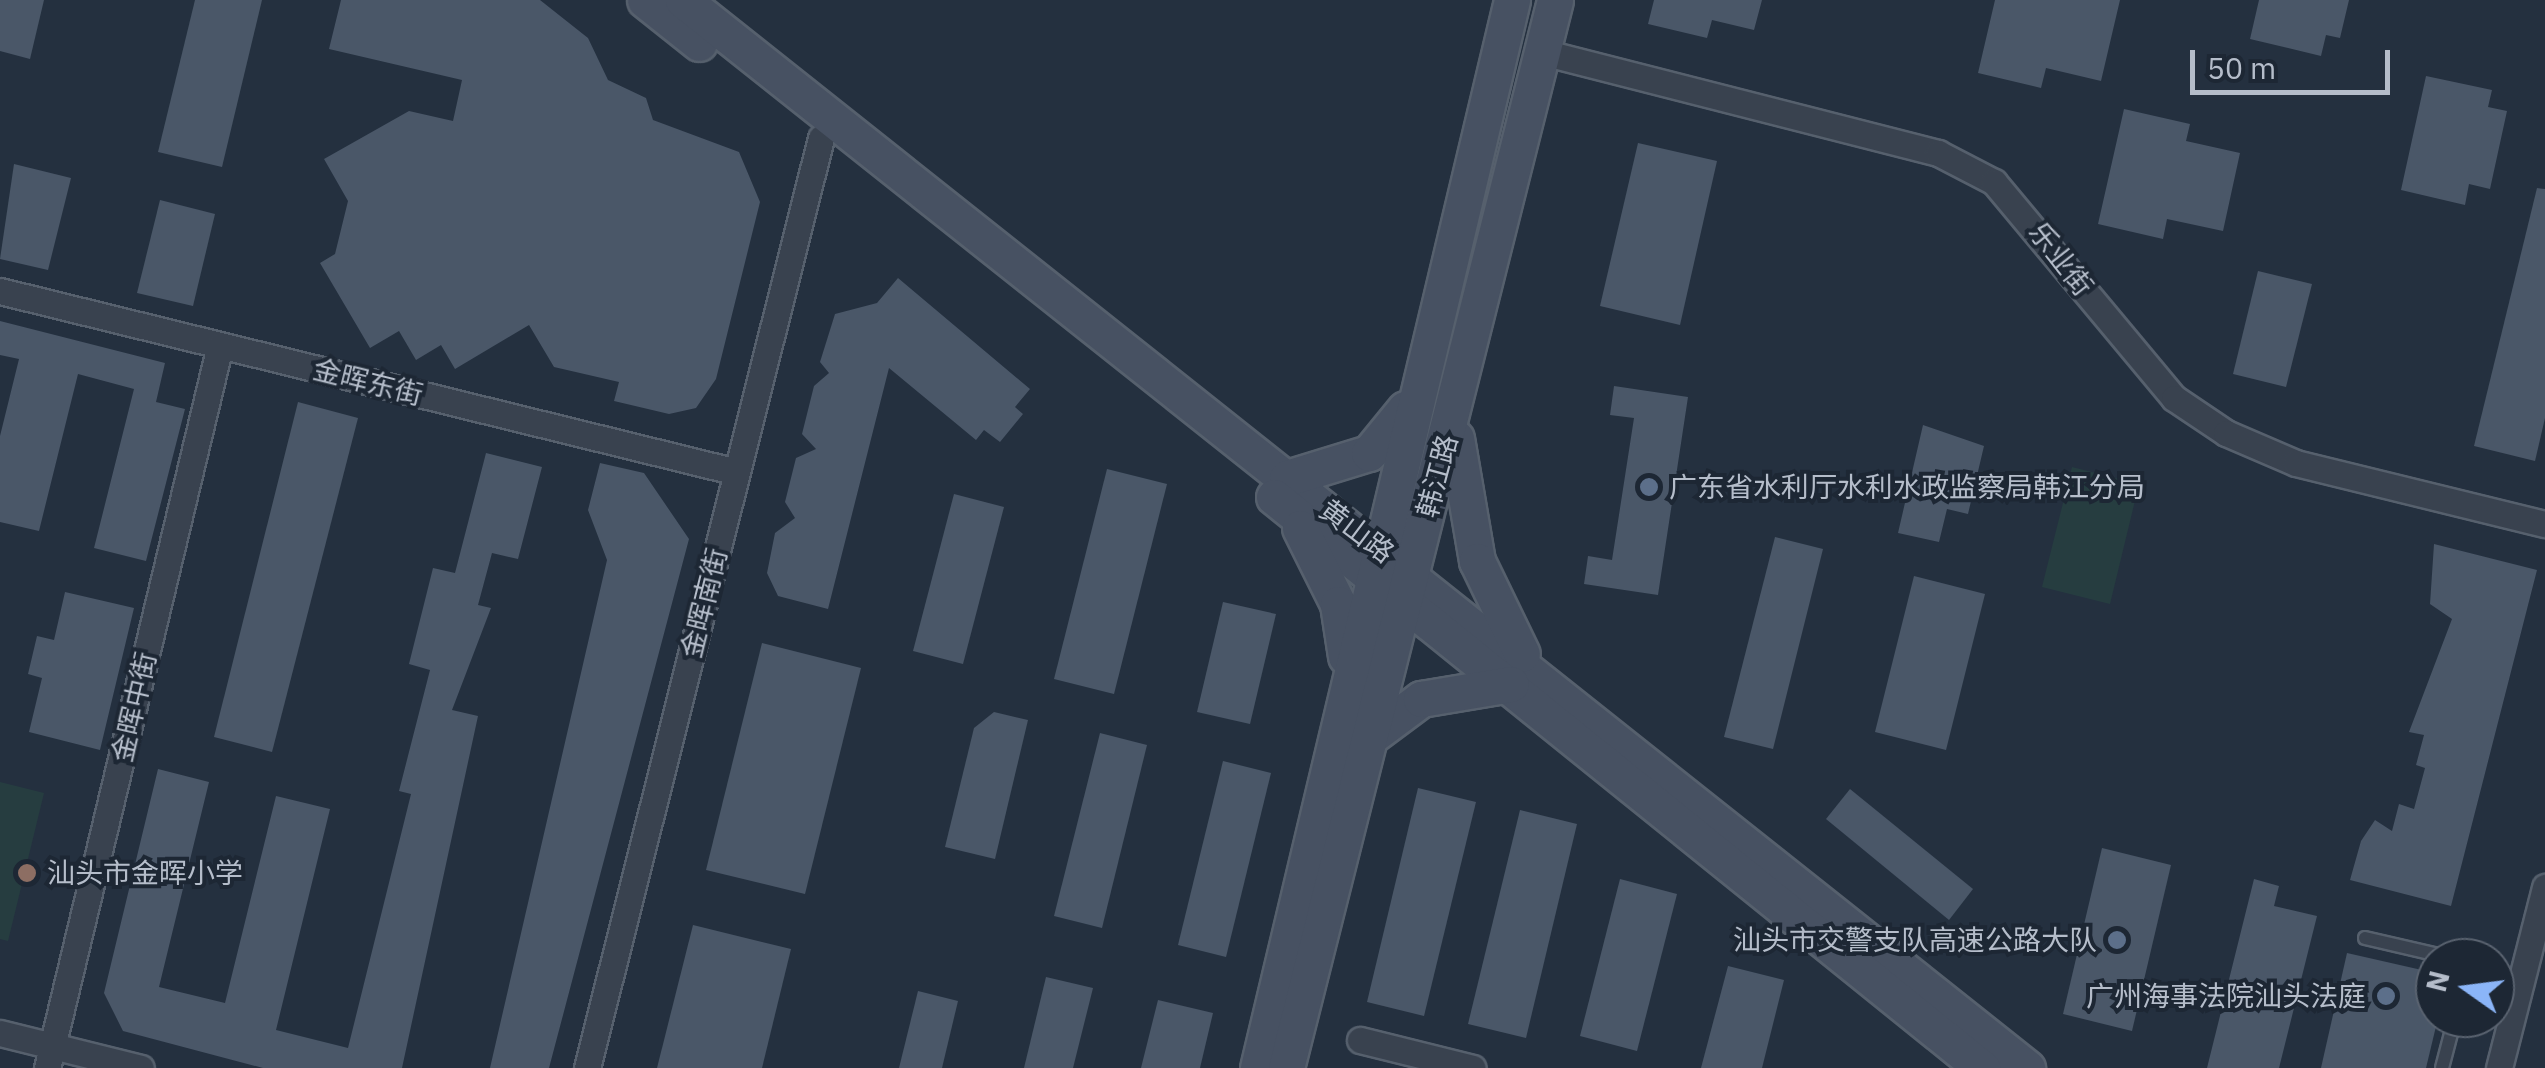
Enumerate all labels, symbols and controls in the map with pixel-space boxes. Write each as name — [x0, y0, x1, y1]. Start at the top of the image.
scale bar — [2195, 30, 2395, 92]
text: 50 m — [2207, 48, 2276, 87]
street label: 乐业街 — [2022, 216, 2100, 302]
street label: 金晖东街 — [310, 352, 426, 412]
street label: 韩江路 — [1410, 431, 1464, 521]
place label: 广东省水利厅水利水政监察局韩江分局 — [1669, 470, 2145, 504]
marker: 广东省水利厅水利水政监察局韩江分局 — [1638, 476, 1660, 498]
street label: 黄山路 — [1313, 492, 1401, 570]
street label: 金晖南街 — [674, 545, 734, 661]
street label: 金晖中街 — [105, 649, 163, 765]
place label: 汕头市金晖小学 — [47, 856, 243, 890]
marker: 汕头市金晖小学 — [16, 862, 38, 884]
place label: 汕头市交警支队高速公路大队 — [1733, 923, 2097, 957]
marker: 汕头市交警支队高速公路大队 — [2106, 929, 2128, 951]
north arrow — [2415, 938, 2515, 1038]
text: N — [2417, 967, 2458, 995]
place label: 广州海事法院汕头法庭 — [2086, 979, 2366, 1013]
marker: 广州海事法院汕头法庭 — [2375, 985, 2397, 1007]

